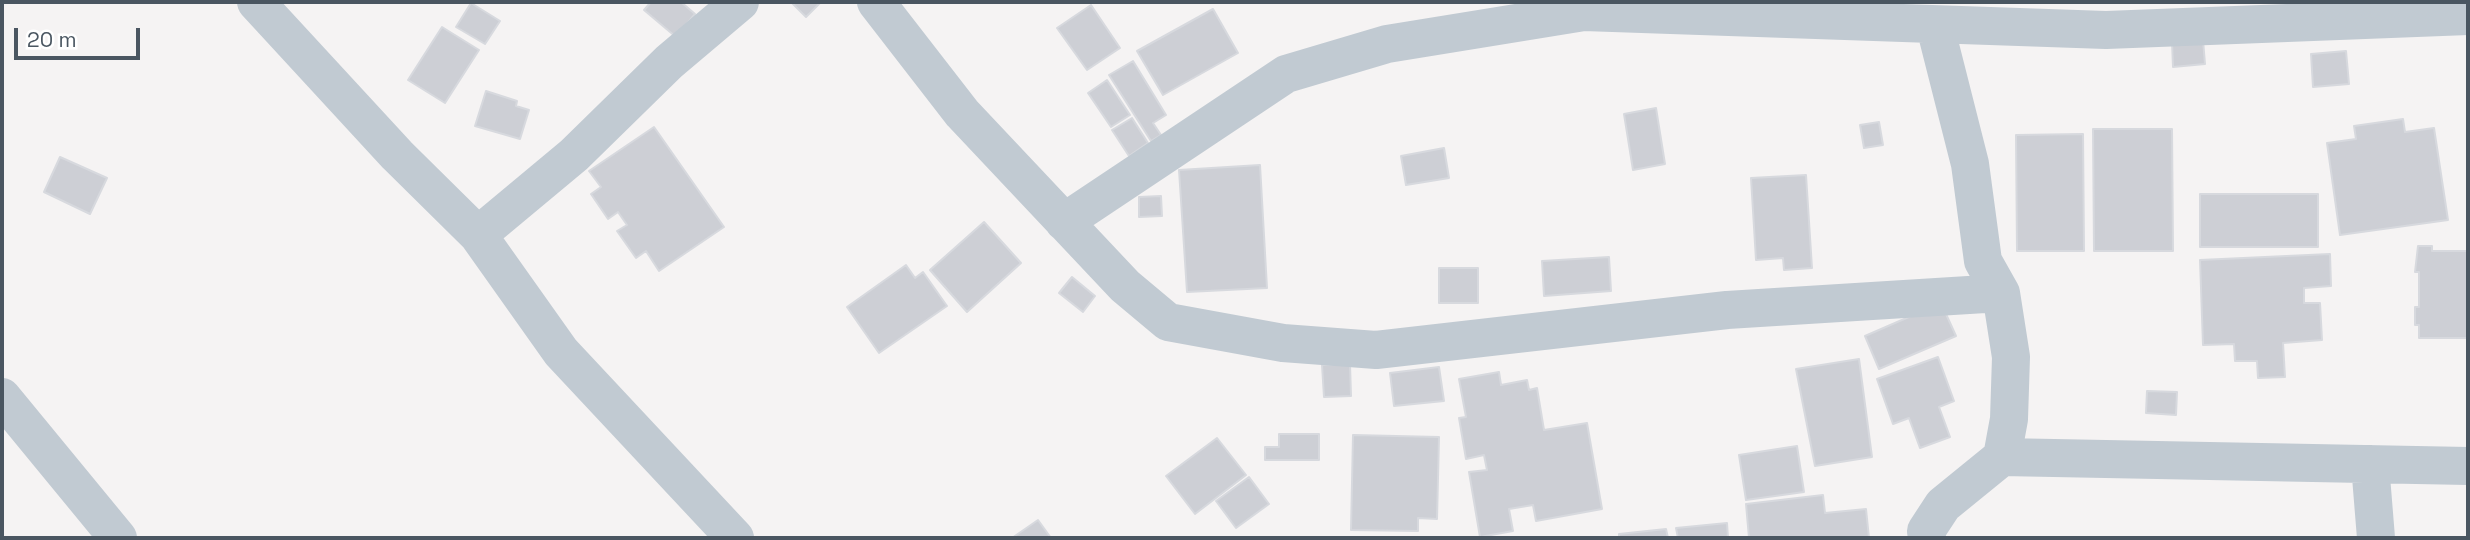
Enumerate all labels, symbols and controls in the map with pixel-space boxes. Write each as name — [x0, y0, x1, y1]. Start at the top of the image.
scale bar — [18, 14, 144, 58]
text: 20 m — [27, 26, 77, 53]

